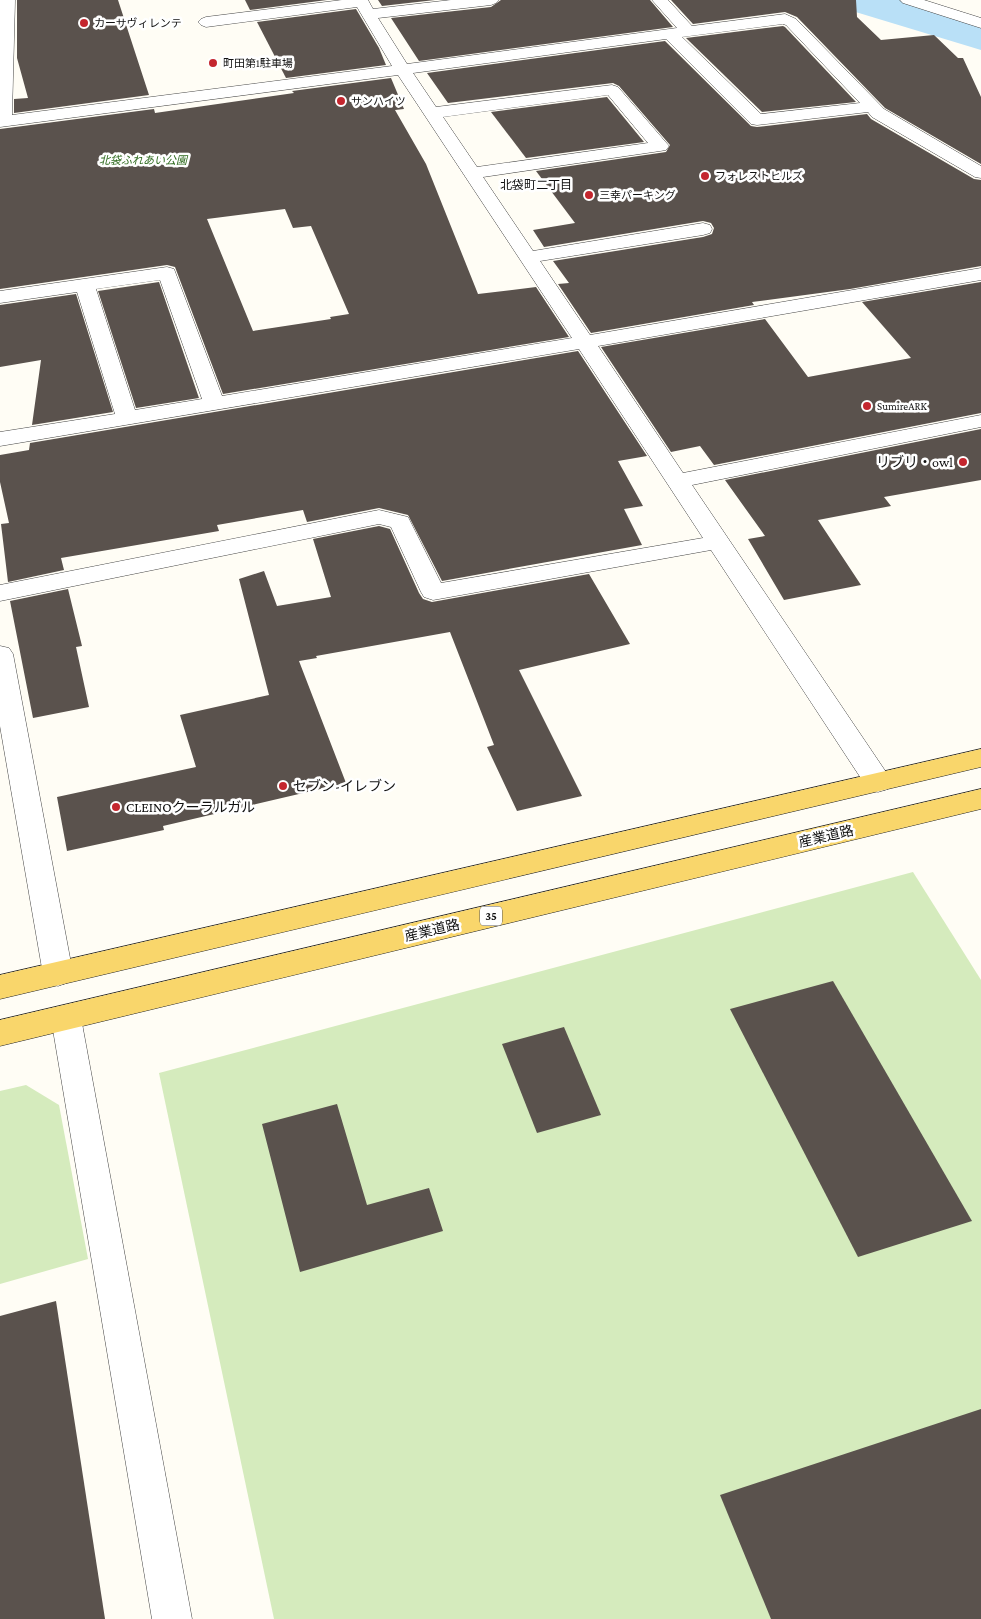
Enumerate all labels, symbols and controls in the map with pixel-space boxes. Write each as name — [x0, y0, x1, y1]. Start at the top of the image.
marker: カーサヴィレンテ — [78, 17, 90, 29]
place label: カーサヴィレンテ — [94, 17, 182, 29]
marker: 町田第1駐車場 — [207, 57, 219, 69]
place label: 町田第1駐車場 — [223, 57, 293, 69]
marker: サンハイツ — [335, 95, 347, 107]
place label: サンハイツ — [351, 95, 406, 107]
park label: 北袋ふれあい公園 — [99, 154, 189, 166]
marker: フォレストヒルズ — [699, 170, 711, 182]
place label: フォレストヒルズ — [715, 170, 803, 182]
district label: 北袋町二丁目 — [500, 178, 572, 192]
marker: 三幸パーキング — [583, 189, 595, 201]
place label: 三幸パーキング — [599, 189, 676, 201]
marker: SumireARK — [861, 400, 873, 412]
place label: SumireARK — [877, 400, 928, 412]
place label: リブリ・owl — [876, 454, 953, 470]
marker: リブリ・owl — [957, 456, 969, 468]
place label: セブン-イレブン — [293, 778, 396, 794]
marker: セブン-イレブン — [277, 780, 289, 792]
place label: CLEINOクーラルガル — [126, 799, 255, 815]
marker: CLEINOクーラルガル — [110, 801, 122, 813]
street label: 産業道路 — [797, 822, 855, 850]
road number: 35 — [480, 906, 502, 926]
street label: 産業道路 — [403, 916, 461, 944]

